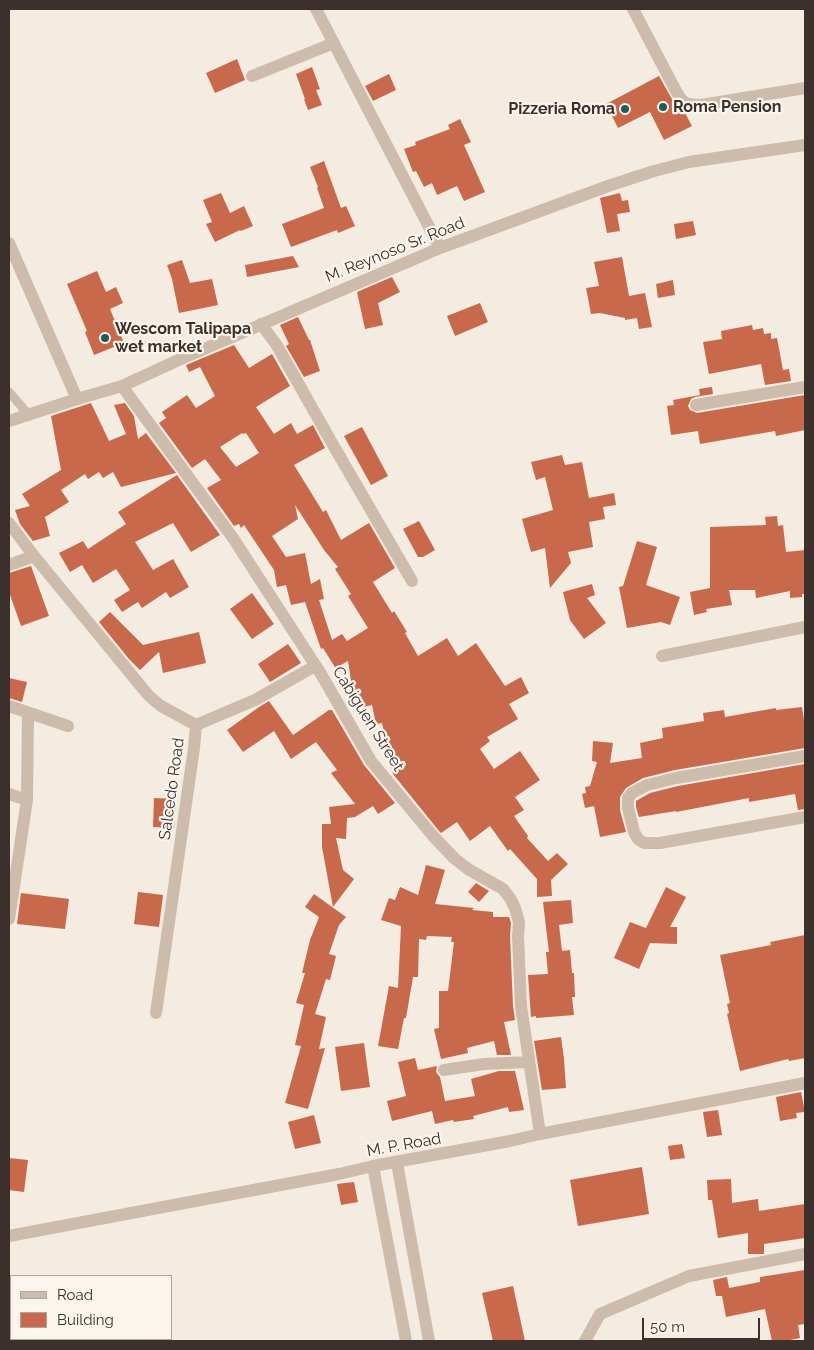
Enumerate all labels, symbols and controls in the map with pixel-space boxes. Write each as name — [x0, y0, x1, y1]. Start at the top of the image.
place label: Roma Pension — [673, 97, 781, 117]
place label: Pizzeria Roma — [508, 99, 615, 119]
marker: Roma Pension — [657, 101, 669, 113]
marker: Pizzeria Roma — [619, 103, 631, 115]
street label: M. Reynoso Sr. Road — [323, 213, 467, 287]
place label: Wescom Talipapa wet market — [115, 319, 251, 357]
marker: Wescom Talipapa wet market — [99, 332, 111, 344]
street label: Cabiguen Street — [328, 663, 408, 775]
street label: Salcedo Road — [155, 737, 189, 841]
street label: M. P. Road — [365, 1129, 443, 1161]
legend — [10, 1275, 172, 1340]
text: Road — [57, 1286, 93, 1304]
scale bar — [644, 1308, 762, 1340]
text: Building — [57, 1311, 114, 1329]
text: 50 m — [650, 1318, 685, 1336]

